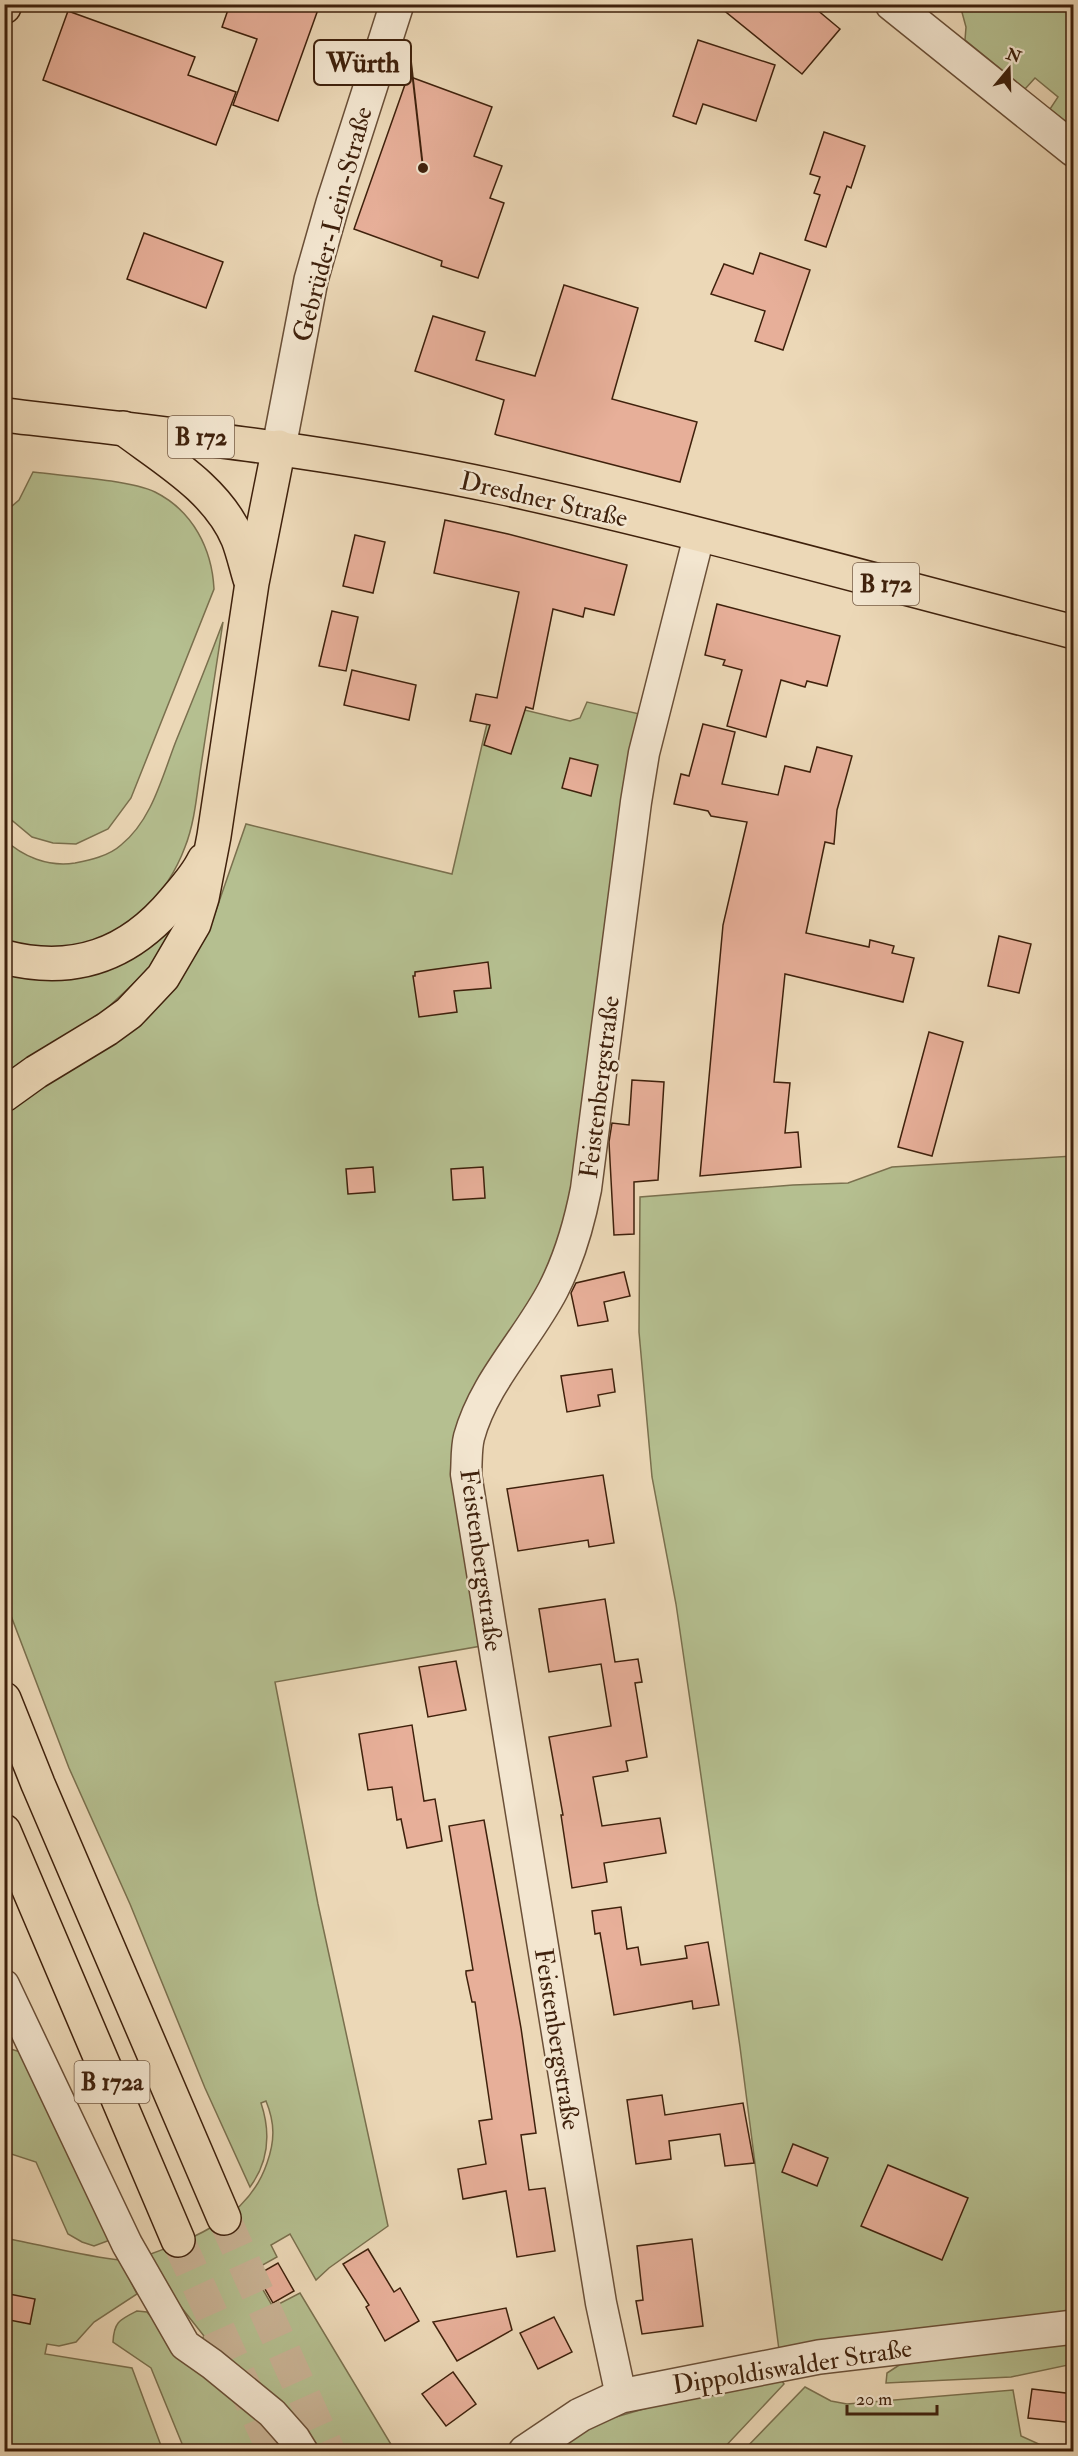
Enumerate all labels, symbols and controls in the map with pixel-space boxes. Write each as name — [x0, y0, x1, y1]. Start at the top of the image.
north arrow — [979, 39, 1039, 99]
callout: Würth — [314, 40, 411, 85]
text: N — [1003, 44, 1024, 68]
text: Würth — [325, 47, 401, 80]
street label: Gebrüder-Lein-Straße — [286, 103, 380, 345]
road number: B 172 — [168, 416, 234, 458]
street label: Dresdner Straße — [457, 465, 631, 535]
road number: B 172 — [853, 563, 919, 605]
street label: Feistenbergstraße — [573, 994, 627, 1180]
street label: Feistenbergstraße — [452, 1467, 510, 1653]
street label: Feistenbergstraße — [527, 1946, 587, 2132]
road number: B 172a — [74, 2061, 150, 2103]
street label: Dippoldiswalder Straße — [670, 2332, 914, 2403]
scale bar — [847, 2378, 937, 2416]
text: 20 m — [856, 2388, 892, 2411]

